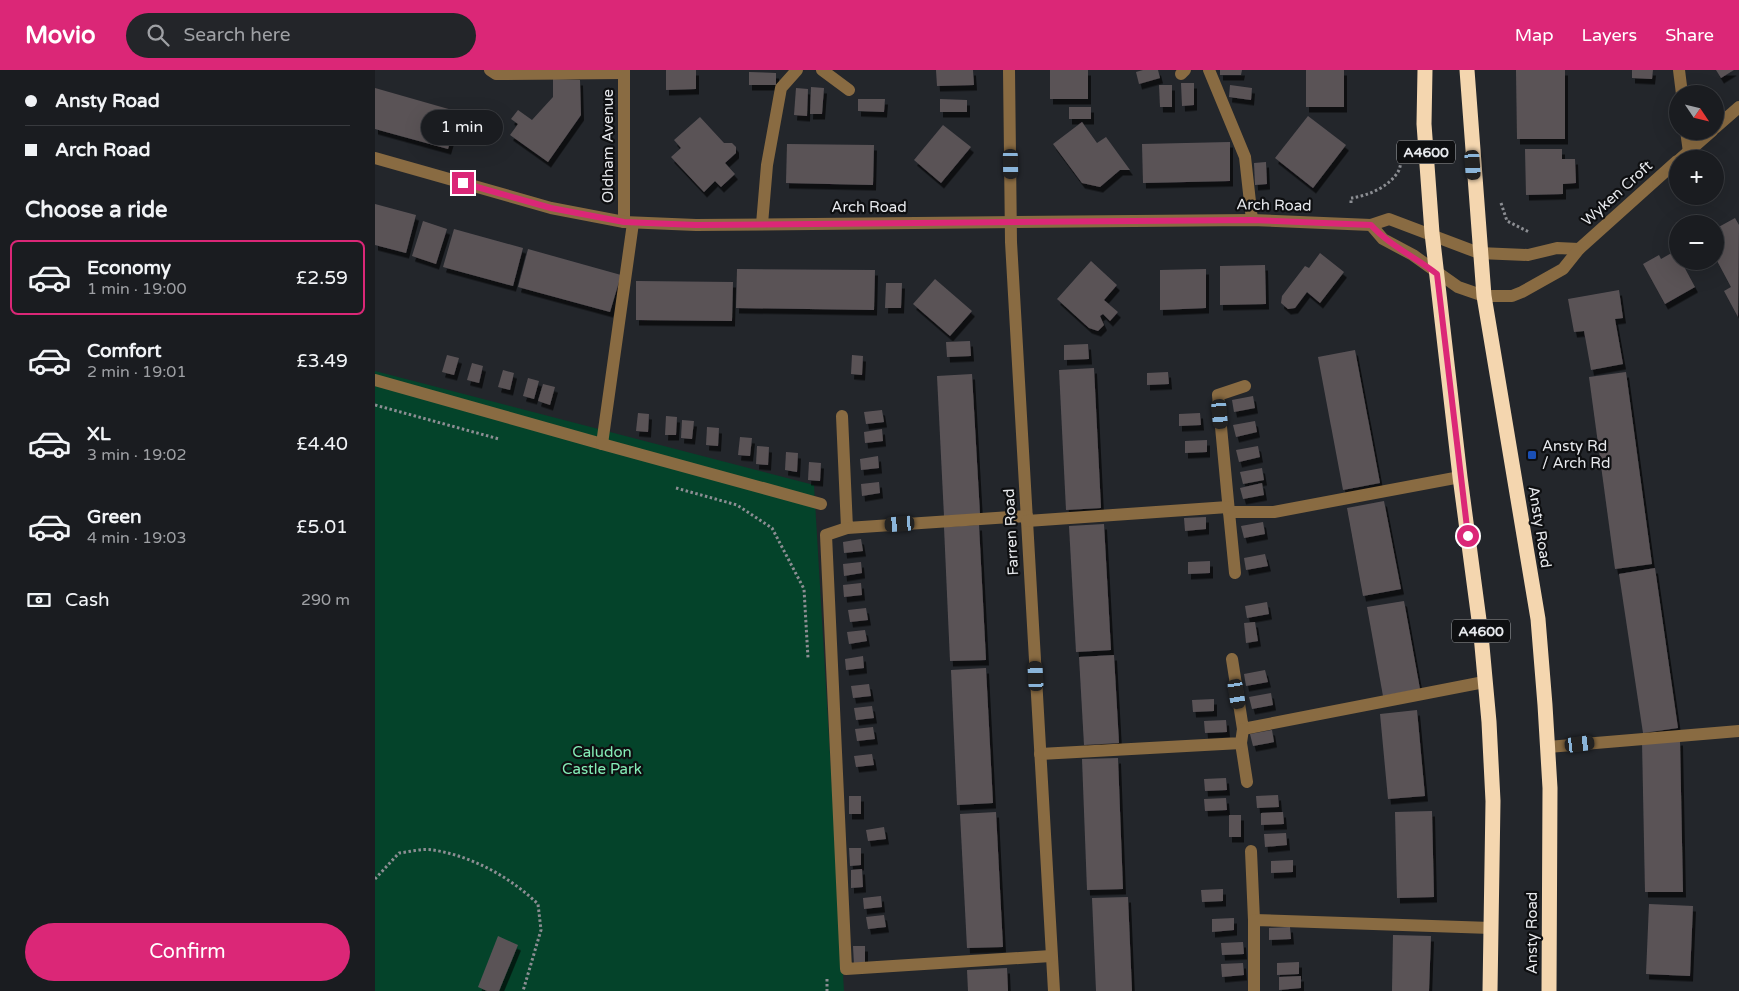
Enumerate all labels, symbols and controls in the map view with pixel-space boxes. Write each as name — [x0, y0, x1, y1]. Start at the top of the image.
search box — [126, 13, 476, 58]
text: Movio — [25, 21, 96, 50]
icon: search — [144, 21, 172, 49]
text: Search here — [184, 24, 290, 46]
text: Map — [1515, 24, 1554, 46]
text: Layers — [1582, 24, 1637, 46]
text: Share — [1665, 24, 1714, 46]
north arrow — [1669, 85, 1724, 140]
map controls — [1669, 85, 1724, 270]
street label: Oldham Avenue — [599, 89, 617, 203]
text: Ansty Road — [55, 90, 160, 112]
callout: 1 min — [422, 111, 504, 146]
text: 1 min — [441, 117, 483, 137]
text: Arch Road — [55, 139, 150, 161]
road number: A4600 — [1397, 140, 1455, 164]
car — [1003, 149, 1018, 179]
car — [1464, 150, 1481, 180]
button: + — [1669, 150, 1724, 205]
street label: Wyken Croft — [1578, 156, 1656, 229]
route end — [452, 172, 474, 194]
street label: Arch Road — [1236, 195, 1312, 215]
text: Choose a ride — [25, 197, 168, 223]
street label: Arch Road — [831, 198, 907, 216]
button: − — [1669, 215, 1724, 270]
icon: car — [27, 255, 72, 300]
text: Economy — [87, 257, 171, 279]
text: £2.59 — [296, 267, 348, 289]
text: 1 min · 19:00 — [87, 279, 186, 299]
icon: car — [27, 338, 72, 383]
text: Comfort — [87, 340, 161, 362]
text: £3.49 — [296, 350, 348, 372]
text: 2 min · 19:01 — [87, 362, 186, 382]
car — [1211, 398, 1228, 430]
icon: car — [27, 421, 72, 466]
text: XL — [87, 423, 111, 445]
text: £4.40 — [296, 433, 348, 455]
place label: Ansty Rd / Arch Rd — [1542, 437, 1610, 472]
text: 3 min · 19:02 — [87, 445, 186, 465]
marker: Ansty Rd / Arch Rd — [1526, 449, 1538, 461]
street label: Ansty Road — [1525, 485, 1555, 569]
street label: Farren Road — [1000, 488, 1022, 576]
icon: car — [27, 504, 72, 549]
text: Green — [87, 506, 141, 528]
car — [884, 515, 915, 533]
text: £5.01 — [296, 516, 348, 538]
route start — [1457, 525, 1479, 547]
text: 4 min · 19:03 — [87, 528, 186, 548]
icon: cash — [25, 586, 53, 614]
text: Cash — [65, 589, 110, 611]
text: 290 m — [301, 590, 350, 610]
road number: A4600 — [1452, 620, 1510, 642]
car — [1027, 661, 1044, 691]
car — [1227, 678, 1246, 710]
car — [1564, 735, 1595, 753]
park label: Caludon Castle Park — [562, 743, 642, 778]
street label: Ansty Road — [1523, 892, 1541, 974]
button: Confirm — [25, 923, 350, 981]

